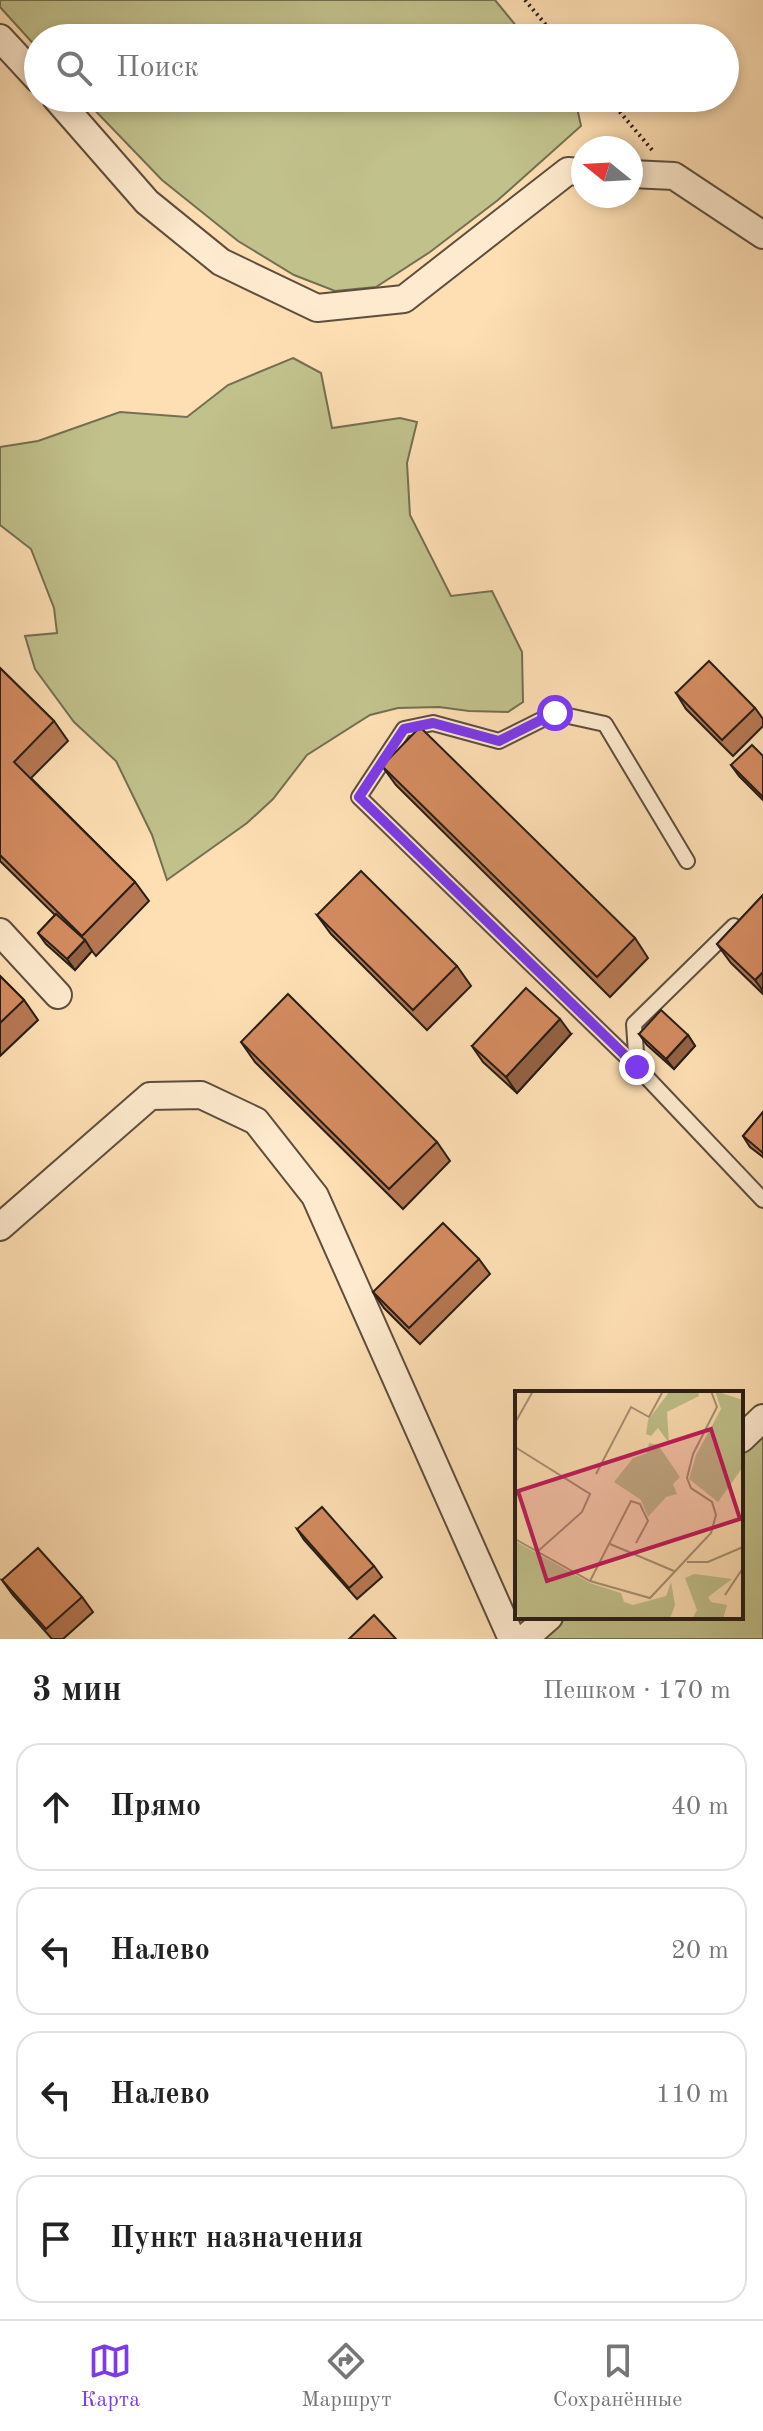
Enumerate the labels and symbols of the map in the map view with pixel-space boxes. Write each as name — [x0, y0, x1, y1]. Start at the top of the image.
north arrow — [571, 136, 643, 208]
route start — [537, 695, 573, 731]
route end — [619, 1049, 655, 1085]
inset map — [515, 1391, 743, 1619]

